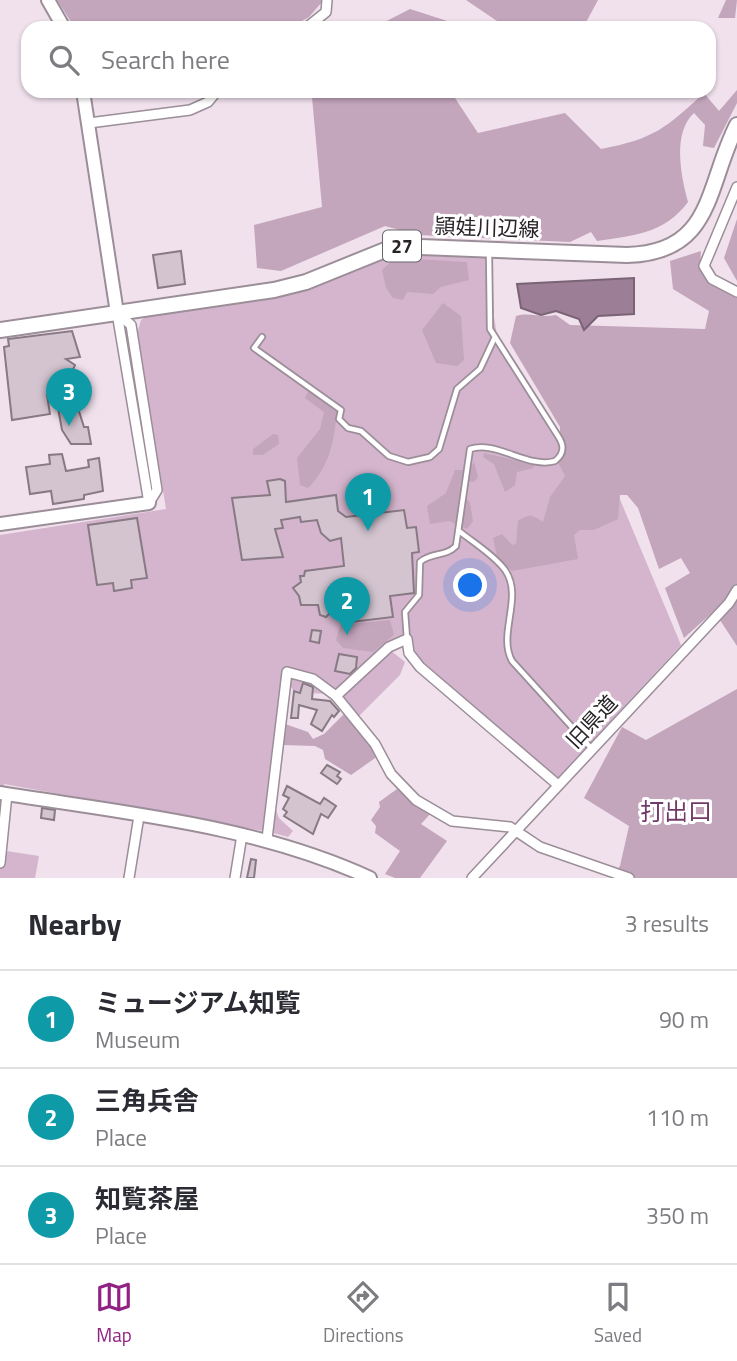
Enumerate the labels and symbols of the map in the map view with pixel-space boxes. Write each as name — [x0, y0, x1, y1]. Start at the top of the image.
street label: 頴娃川辺線 — [434, 209, 540, 245]
road number: 27 — [383, 230, 421, 262]
pin: 3 — [46, 368, 92, 426]
pin: 1 — [345, 473, 391, 531]
your location — [453, 568, 487, 602]
pin: 2 — [324, 577, 370, 635]
street label: 旧県道 — [558, 687, 624, 755]
district label: 打出口 — [640, 793, 712, 829]

